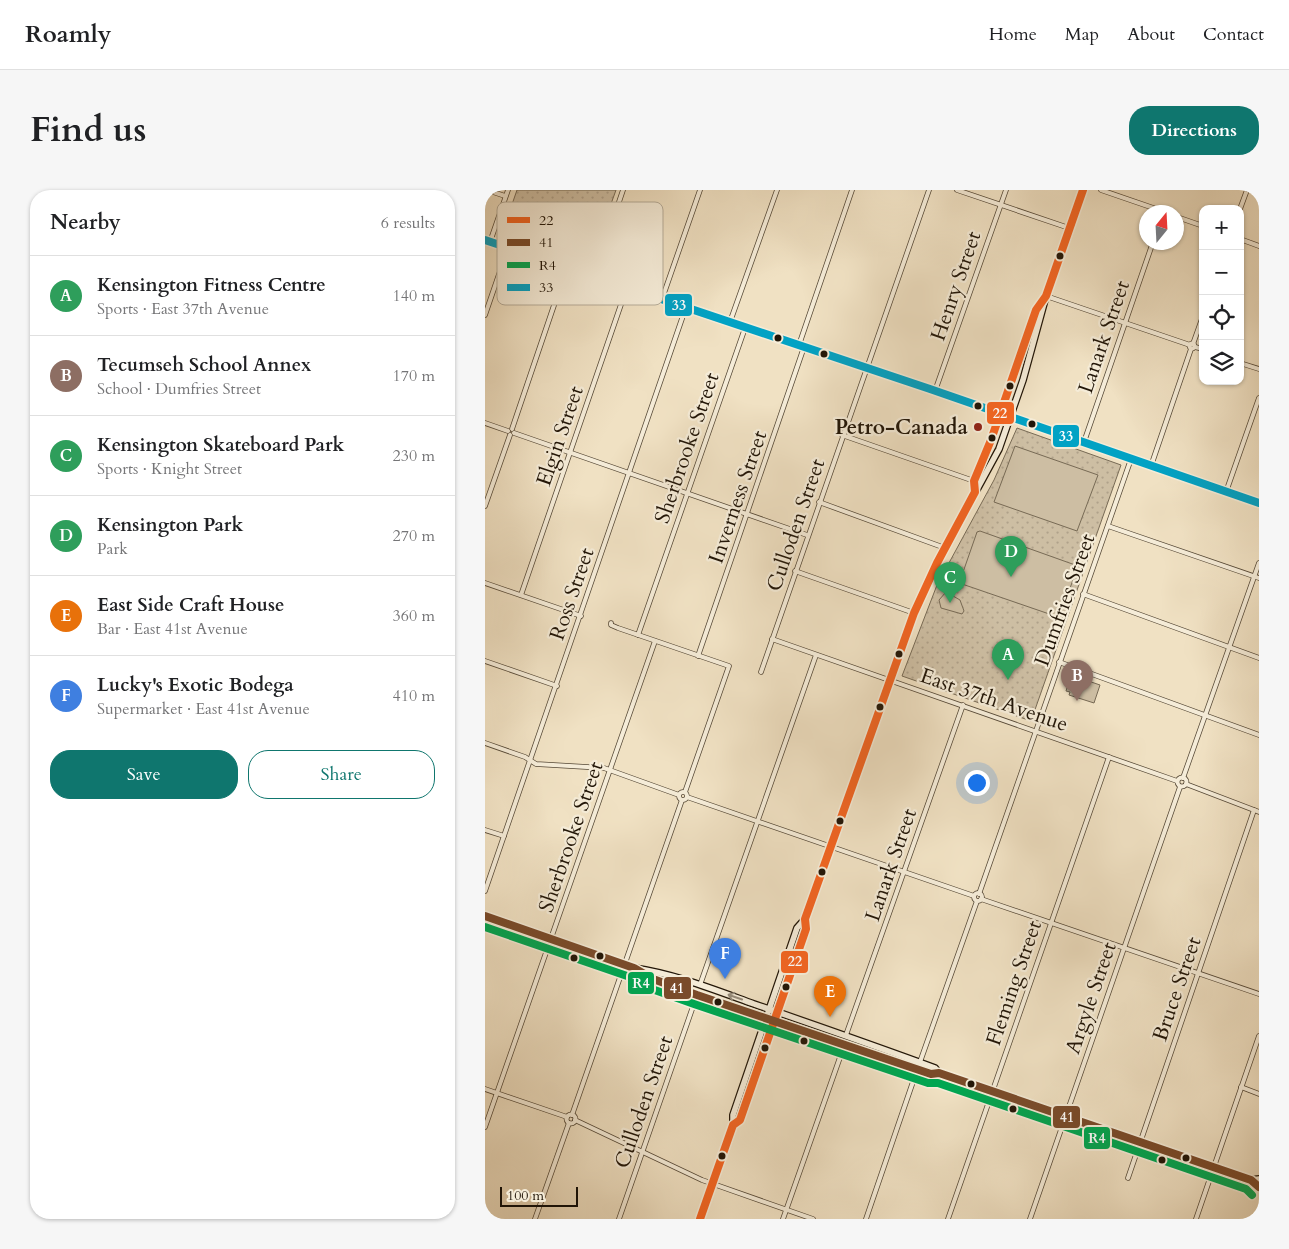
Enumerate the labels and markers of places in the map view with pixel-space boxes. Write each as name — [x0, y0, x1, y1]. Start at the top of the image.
unlabelled marker — [1055, 251, 1065, 261]
unlabelled marker — [773, 333, 783, 343]
unlabelled marker — [819, 349, 829, 359]
unlabelled marker — [1005, 381, 1015, 391]
unlabelled marker — [973, 401, 983, 411]
place label: Petro-Canada — [835, 413, 969, 442]
unlabelled marker — [1027, 419, 1037, 429]
marker: Petro-Canada — [972, 421, 984, 433]
unlabelled marker — [987, 433, 997, 443]
pin: D — [995, 536, 1027, 577]
pin: C — [934, 562, 966, 603]
pin: A — [992, 639, 1024, 680]
unlabelled marker — [894, 649, 904, 659]
pin: B — [1061, 660, 1093, 701]
unlabelled marker — [875, 702, 885, 712]
unlabelled marker — [835, 816, 845, 826]
unlabelled marker — [817, 867, 827, 877]
pin: F — [709, 938, 741, 979]
unlabelled marker — [595, 951, 605, 961]
unlabelled marker — [569, 953, 579, 963]
pin: E — [814, 976, 846, 1017]
unlabelled marker — [781, 982, 791, 992]
unlabelled marker — [713, 997, 723, 1007]
unlabelled marker — [799, 1036, 809, 1046]
unlabelled marker — [760, 1043, 770, 1053]
unlabelled marker — [966, 1079, 976, 1089]
unlabelled marker — [1008, 1104, 1018, 1114]
unlabelled marker — [717, 1151, 727, 1161]
unlabelled marker — [1181, 1153, 1191, 1163]
unlabelled marker — [1157, 1155, 1167, 1165]

